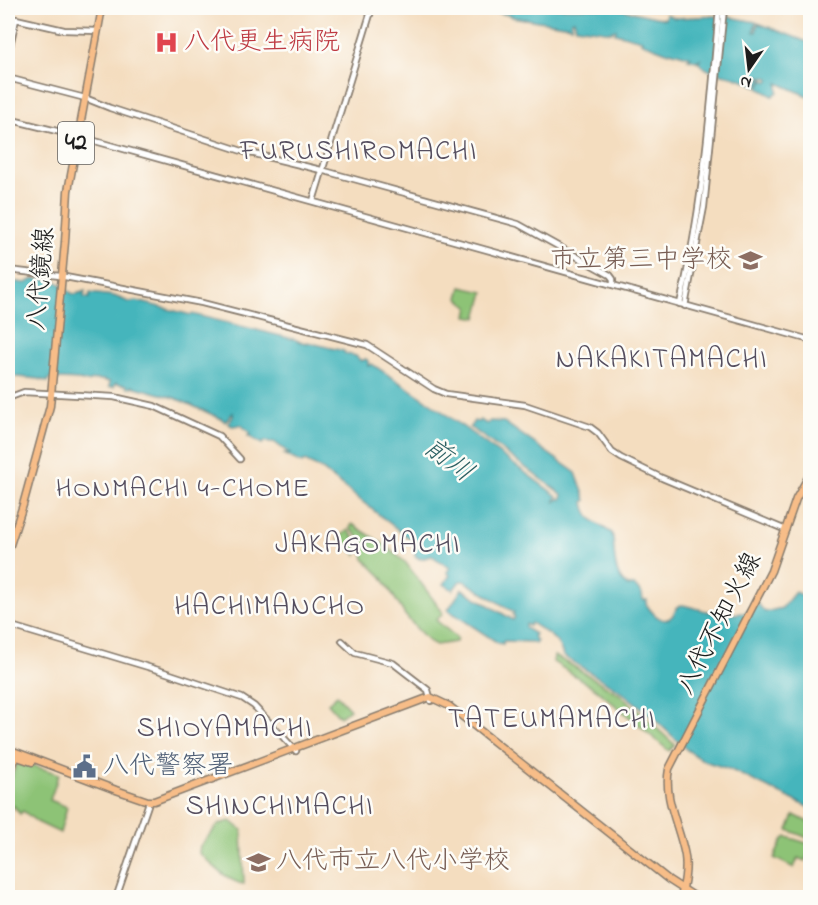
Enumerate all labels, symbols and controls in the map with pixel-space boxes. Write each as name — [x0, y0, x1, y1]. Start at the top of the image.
place label: 八代更生病院 — [184, 24, 340, 62]
hospital icon: 八代更生病院 — [153, 30, 179, 56]
north arrow — [719, 39, 779, 99]
text: N — [738, 69, 754, 95]
road number: 42 — [58, 122, 94, 164]
district label: FURUSHIROMACHI — [239, 132, 478, 173]
street label: 八代鏡線 — [19, 226, 65, 332]
place label: 市立第三中学校 — [550, 242, 732, 280]
school or university icon: 市立第三中学校 — [737, 248, 763, 274]
district label: NAKAKITAMACHI — [556, 340, 768, 381]
water label: 前川 — [415, 429, 481, 493]
district label: HONMACHI 4-CHOME — [56, 470, 310, 509]
district label: JAKAGOMACHI — [275, 525, 461, 566]
street label: 八代不知火線 — [668, 546, 772, 702]
district label: HACHIMANCHO — [174, 587, 366, 628]
district label: TATEUMAMACHI — [448, 700, 656, 741]
district label: SHIOYAMACHI — [137, 709, 313, 750]
place label: 八代警察署 — [103, 748, 233, 786]
public building icon: 八代警察署 — [72, 754, 98, 780]
district label: SHINCHIMACHI — [186, 787, 374, 828]
place label: 八代市立八代小学校 — [276, 843, 510, 881]
school or university icon: 八代市立八代小学校 — [245, 849, 271, 875]

